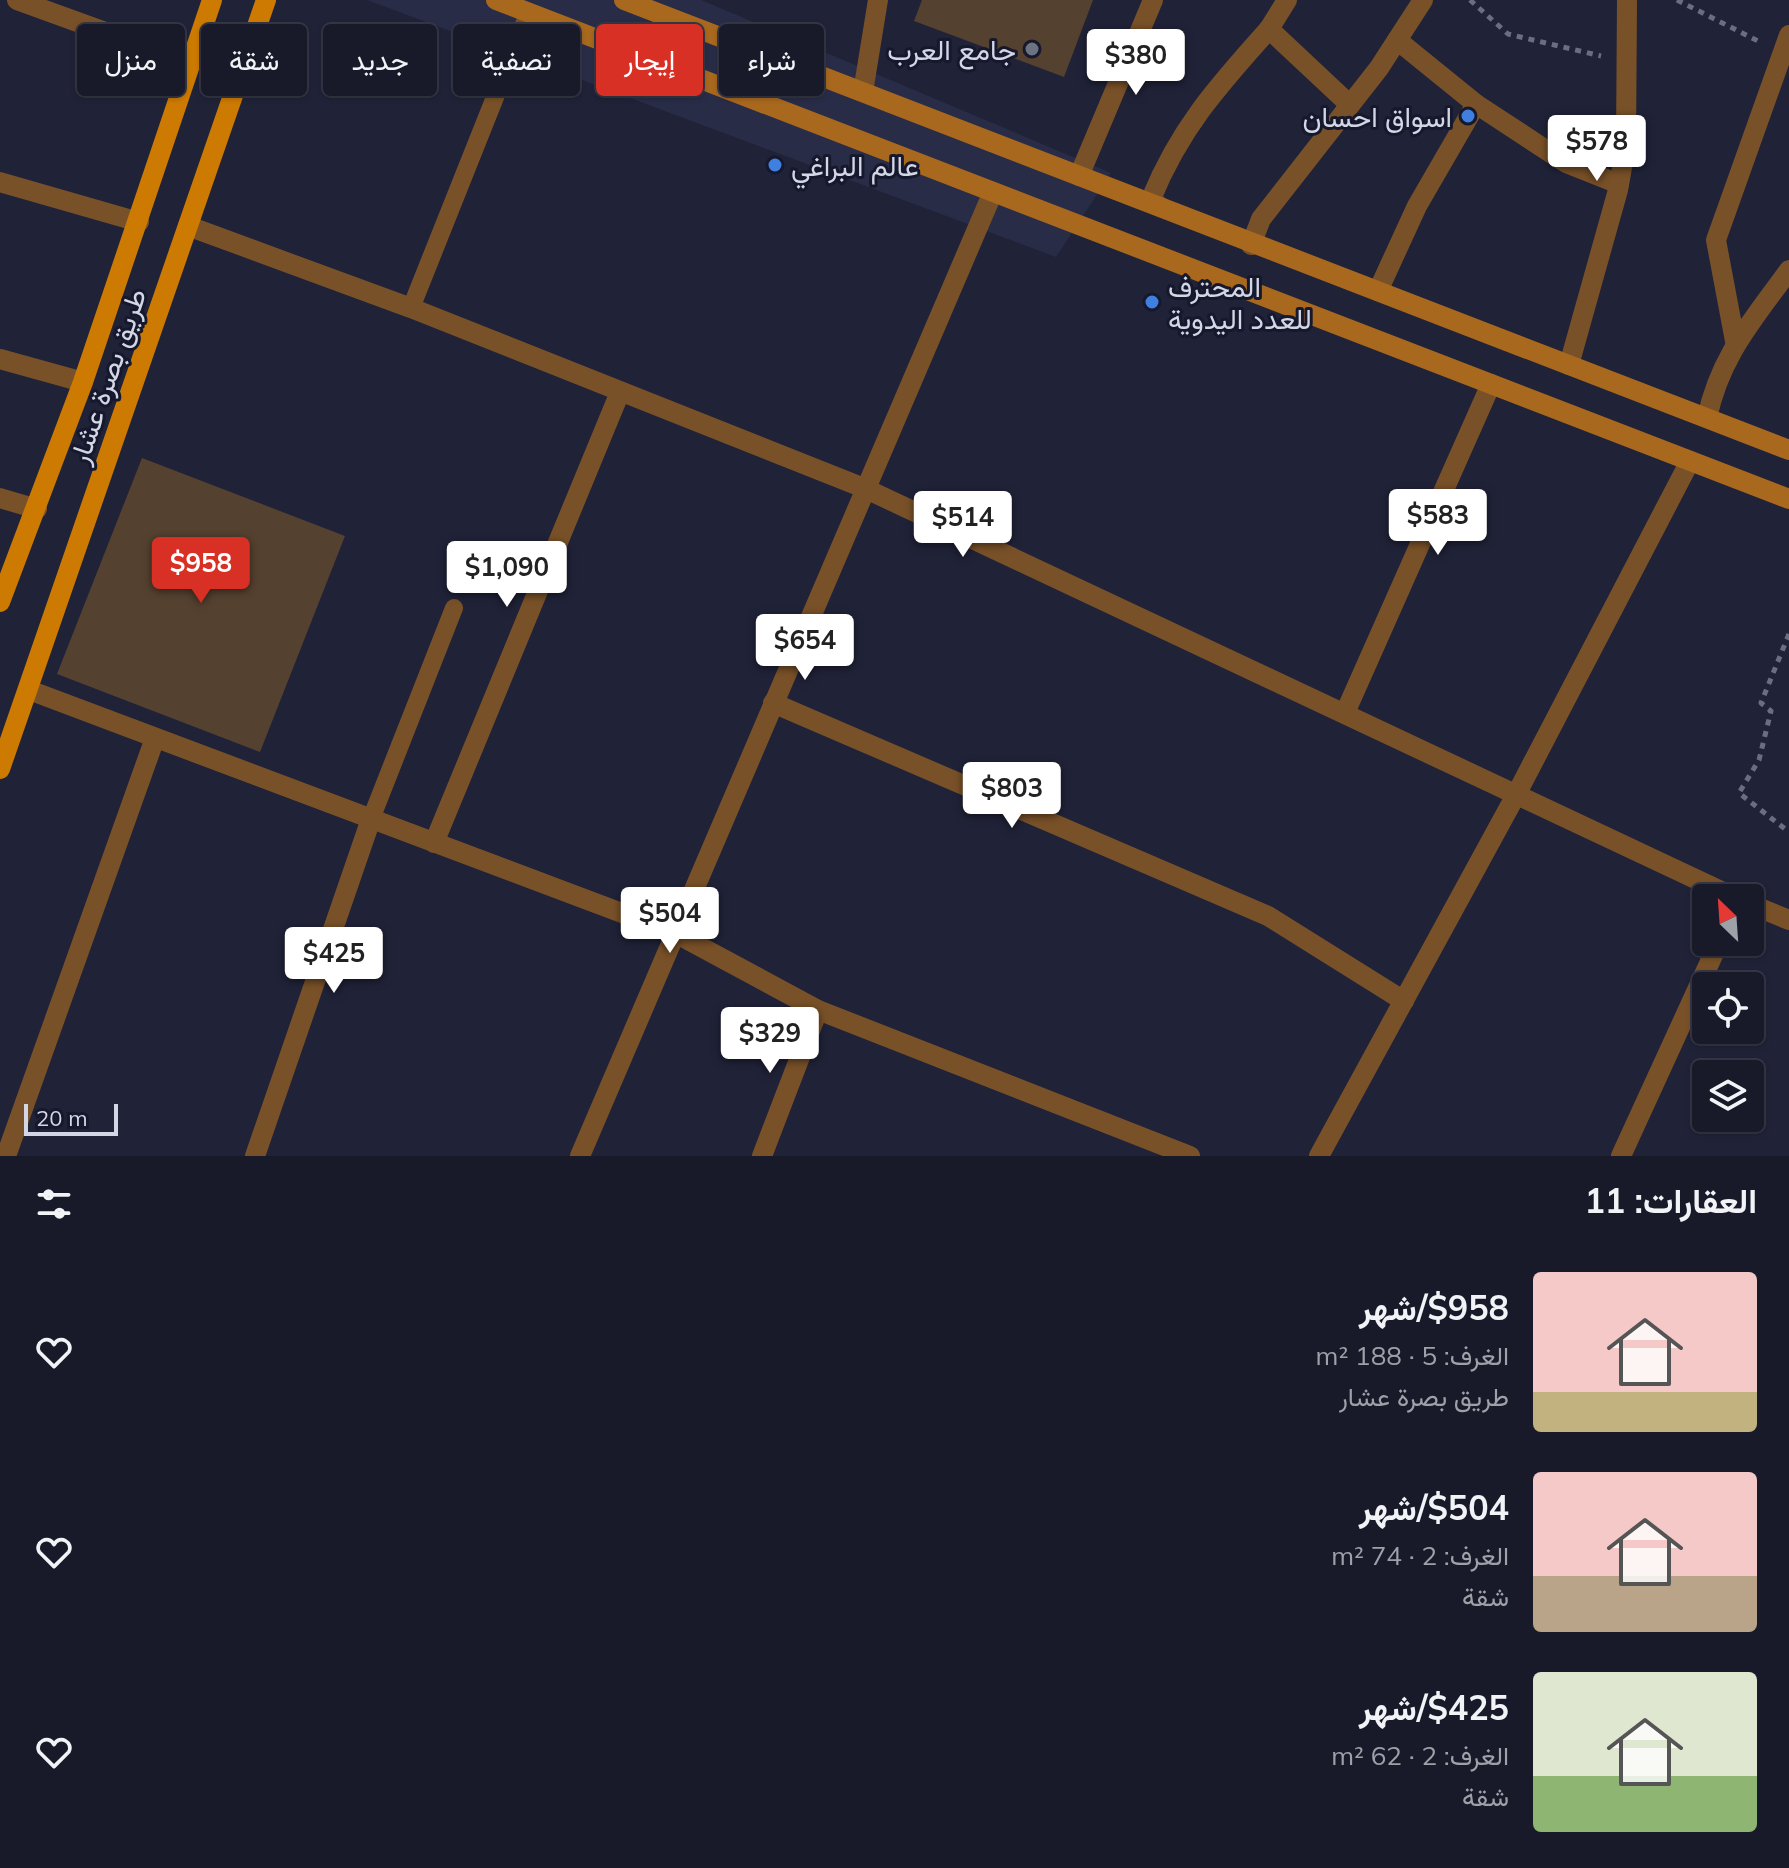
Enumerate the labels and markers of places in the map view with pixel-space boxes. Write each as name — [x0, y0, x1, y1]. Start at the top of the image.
pin: $380 — [1089, 29, 1183, 97]
place label: جامع العرب — [887, 32, 1016, 70]
marker: جامع العرب — [1023, 40, 1041, 58]
place label: اسواق احسان — [1303, 99, 1452, 135]
marker: اسواق احسان — [1459, 107, 1477, 125]
pin: $578 — [1550, 115, 1644, 183]
place label: عالم البراغي — [791, 148, 918, 189]
marker: عالم البراغي — [766, 156, 784, 174]
place label: المحترف للعدد اليدوية — [1168, 269, 1312, 337]
marker: المحترف للعدد اليدوية — [1143, 293, 1161, 311]
pin: $583 — [1391, 489, 1485, 557]
pin: $514 — [916, 491, 1010, 559]
pin: $958 — [154, 537, 248, 605]
pin: $1,090 — [442, 541, 572, 609]
pin: $654 — [758, 614, 852, 682]
pin: $803 — [965, 762, 1059, 830]
pin: $504 — [623, 887, 717, 955]
pin: $425 — [287, 927, 381, 995]
pin: $329 — [723, 1007, 817, 1075]

